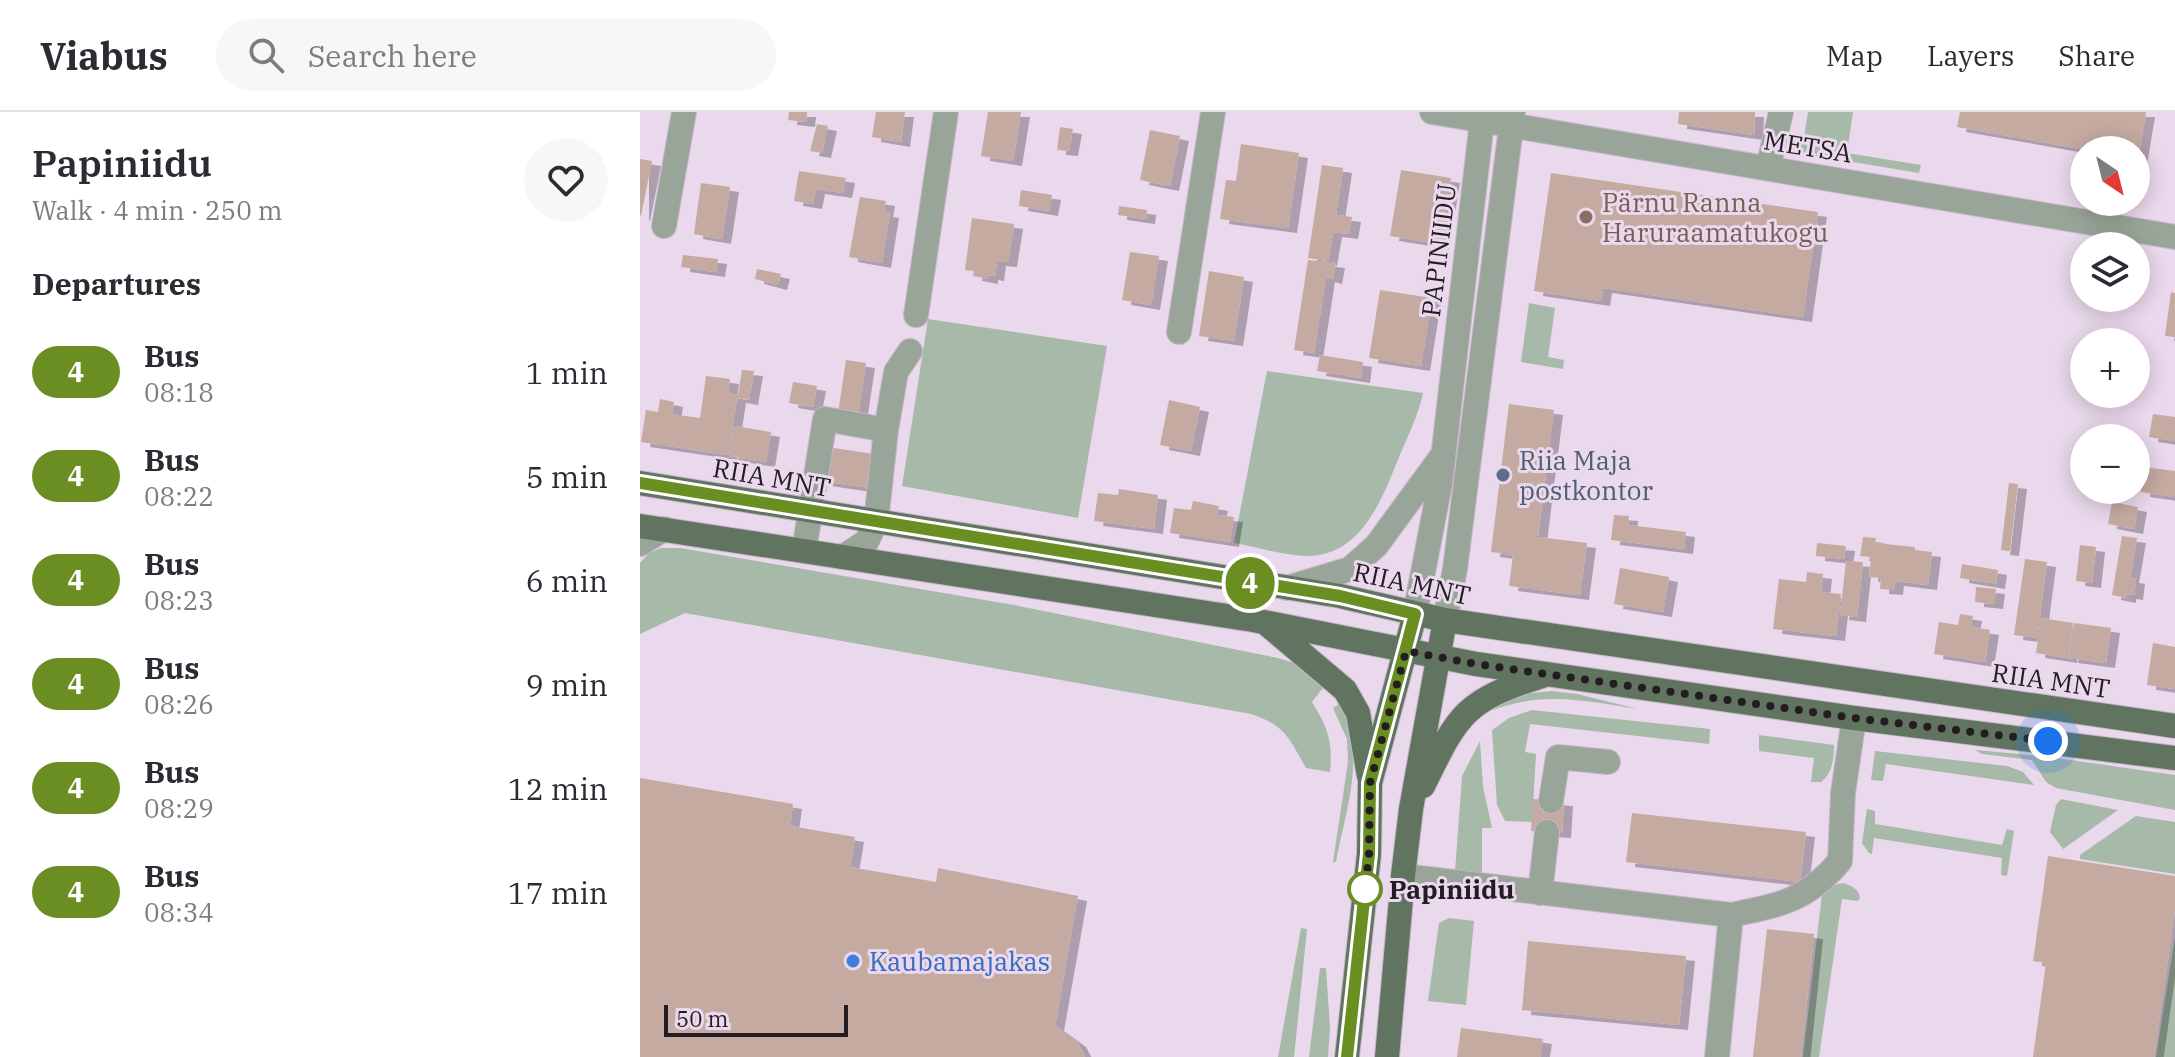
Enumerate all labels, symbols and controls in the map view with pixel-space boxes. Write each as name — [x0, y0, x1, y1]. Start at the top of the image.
search box — [216, 19, 776, 91]
text: Viabus — [40, 31, 168, 80]
icon: search — [244, 33, 288, 77]
text: Search here — [308, 36, 477, 75]
text: Map — [1826, 37, 1883, 74]
text: Layers — [1927, 37, 2014, 74]
text: Share — [2058, 37, 2135, 74]
street label: METSA — [1761, 122, 1855, 170]
north arrow — [2070, 136, 2150, 216]
map controls — [2070, 136, 2150, 504]
text: Papiniidu — [32, 138, 212, 187]
button: heart — [524, 138, 608, 222]
street label: PAPINIIDU — [1413, 181, 1463, 319]
place label: Pärnu Ranna Haruraamatukogu — [1602, 185, 1828, 249]
text: Walk · 4 min · 250 m — [32, 193, 283, 227]
marker: Pärnu Ranna Haruraamatukogu — [1577, 208, 1595, 226]
button: layers — [2070, 232, 2150, 312]
text: Departures — [32, 264, 201, 303]
button: + — [2070, 328, 2150, 408]
text: Bus — [144, 336, 199, 375]
text: 4 — [68, 353, 84, 390]
text: 1 min — [526, 353, 608, 392]
text: 08:18 — [144, 375, 214, 409]
button: − — [2070, 424, 2150, 504]
text: Bus — [144, 440, 199, 479]
place label: Riia Maja postkontor — [1519, 443, 1653, 507]
street label: RIIA MNT — [710, 450, 834, 504]
text: 4 — [68, 457, 84, 494]
text: 5 min — [526, 457, 608, 496]
marker: Riia Maja postkontor — [1494, 466, 1512, 484]
text: 08:22 — [144, 479, 214, 513]
text: Bus — [144, 544, 199, 583]
street label: RIIA MNT — [1350, 554, 1474, 612]
line badge: 4 — [1224, 557, 1276, 609]
text: 4 — [68, 561, 84, 598]
text: 6 min — [526, 561, 608, 600]
text: 4 — [1242, 564, 1258, 601]
text: 08:23 — [144, 583, 214, 617]
text: Bus — [144, 648, 199, 687]
street label: RIIA MNT — [1990, 655, 2112, 705]
text: 4 — [68, 665, 84, 702]
text: 9 min — [526, 665, 608, 704]
text: 08:26 — [144, 687, 214, 721]
your location — [2028, 721, 2068, 761]
text: Bus — [144, 752, 199, 791]
text: 4 — [68, 769, 84, 806]
text: 12 min — [508, 769, 608, 808]
text: 08:29 — [144, 791, 214, 825]
text: Bus — [144, 856, 199, 895]
marker: Papiniidu — [1348, 872, 1382, 906]
place label: Papiniidu — [1389, 872, 1514, 906]
text: 4 — [68, 873, 84, 910]
text: 17 min — [508, 873, 608, 912]
text: 08:34 — [144, 895, 214, 929]
place label: Kaubamajakas — [869, 944, 1050, 978]
marker: Kaubamajakas — [844, 952, 862, 970]
scale bar — [664, 1001, 848, 1037]
text: 50 m — [676, 1004, 728, 1033]

